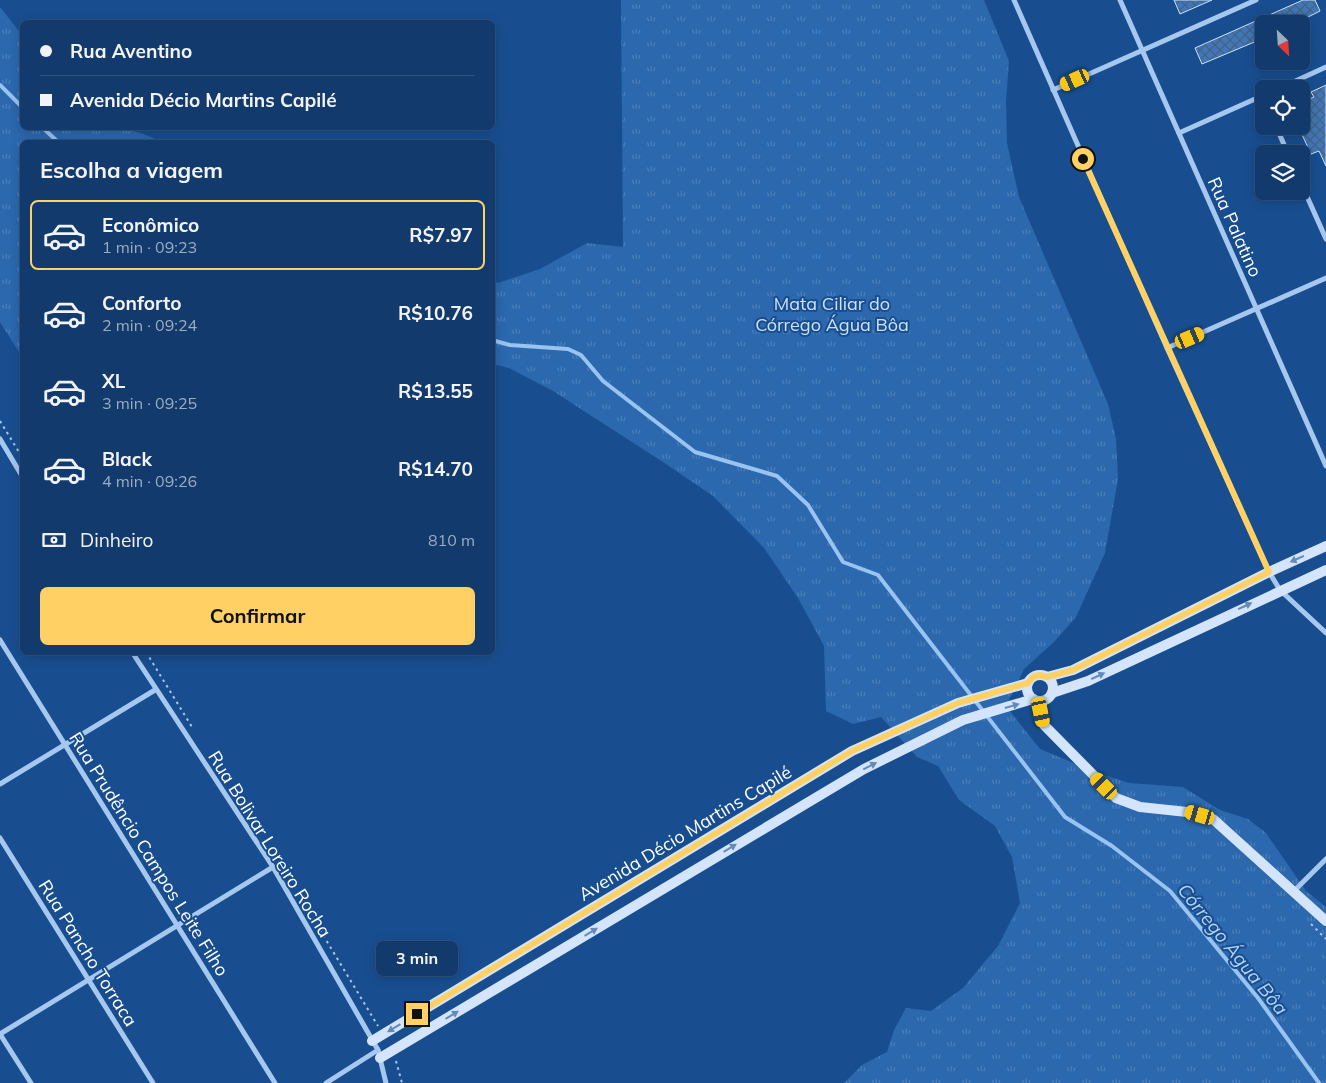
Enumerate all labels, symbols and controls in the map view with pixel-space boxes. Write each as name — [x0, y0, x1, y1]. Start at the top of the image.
north arrow — [1255, 15, 1310, 70]
map controls — [1255, 15, 1310, 200]
text: Rua Aventino — [70, 39, 192, 63]
car — [1058, 67, 1091, 93]
button: locate — [1255, 80, 1310, 135]
text: Avenida Décio Martins Capilé — [70, 88, 337, 112]
button: layers — [1255, 145, 1310, 200]
route start — [1072, 148, 1094, 170]
text: Escolha a viagem — [40, 156, 223, 184]
street label: Rua Palatino — [1203, 173, 1267, 281]
icon: car — [42, 213, 87, 258]
text: Econômico — [102, 213, 199, 237]
text: R$7.97 — [409, 223, 473, 247]
text: 1 min · 09:23 — [102, 237, 197, 257]
icon: car — [42, 291, 87, 336]
text: Conforto — [102, 291, 181, 315]
park label: Mata Ciliar do Córrego Água Bôa — [755, 292, 909, 336]
text: R$10.76 — [398, 301, 473, 325]
text: 2 min · 09:24 — [102, 315, 197, 335]
car — [1173, 325, 1206, 351]
icon: car — [42, 369, 87, 414]
text: XL — [102, 369, 125, 393]
text: R$13.55 — [398, 379, 473, 403]
text: 3 min · 09:25 — [102, 393, 197, 413]
icon: car — [42, 447, 87, 492]
text: Black — [102, 447, 152, 471]
text: R$14.70 — [398, 457, 473, 481]
text: 4 min · 09:26 — [102, 471, 197, 491]
icon: cash — [40, 526, 68, 554]
text: Dinheiro — [80, 528, 153, 552]
text: 810 m — [428, 530, 475, 550]
one-way arrow — [1290, 555, 1305, 564]
button: Confirmar — [40, 587, 475, 645]
one-way arrow — [1238, 602, 1252, 610]
one-way arrow — [1091, 672, 1105, 680]
car — [1030, 696, 1051, 728]
one-way arrow — [1005, 702, 1020, 710]
street label: Rua Prudêncio Campos Leite Filho — [64, 728, 234, 980]
street label: Rua Bolivar Loreiro Rocha — [203, 747, 337, 941]
street label: Avenida Décio Martins Capilé — [574, 760, 796, 906]
one-way arrow — [863, 762, 878, 770]
car — [1088, 770, 1119, 802]
car — [1183, 804, 1216, 826]
one-way arrow — [724, 844, 737, 853]
street label: Rua Pancho Torraca — [34, 875, 142, 1031]
water label: Córrego Água Bôa — [1173, 878, 1293, 1020]
one-way arrow — [584, 927, 597, 936]
callout: 3 min — [376, 942, 458, 976]
text: 3 min — [396, 948, 438, 968]
route end — [406, 1003, 428, 1025]
one-way arrow — [445, 1011, 458, 1020]
one-way arrow — [387, 1023, 400, 1032]

